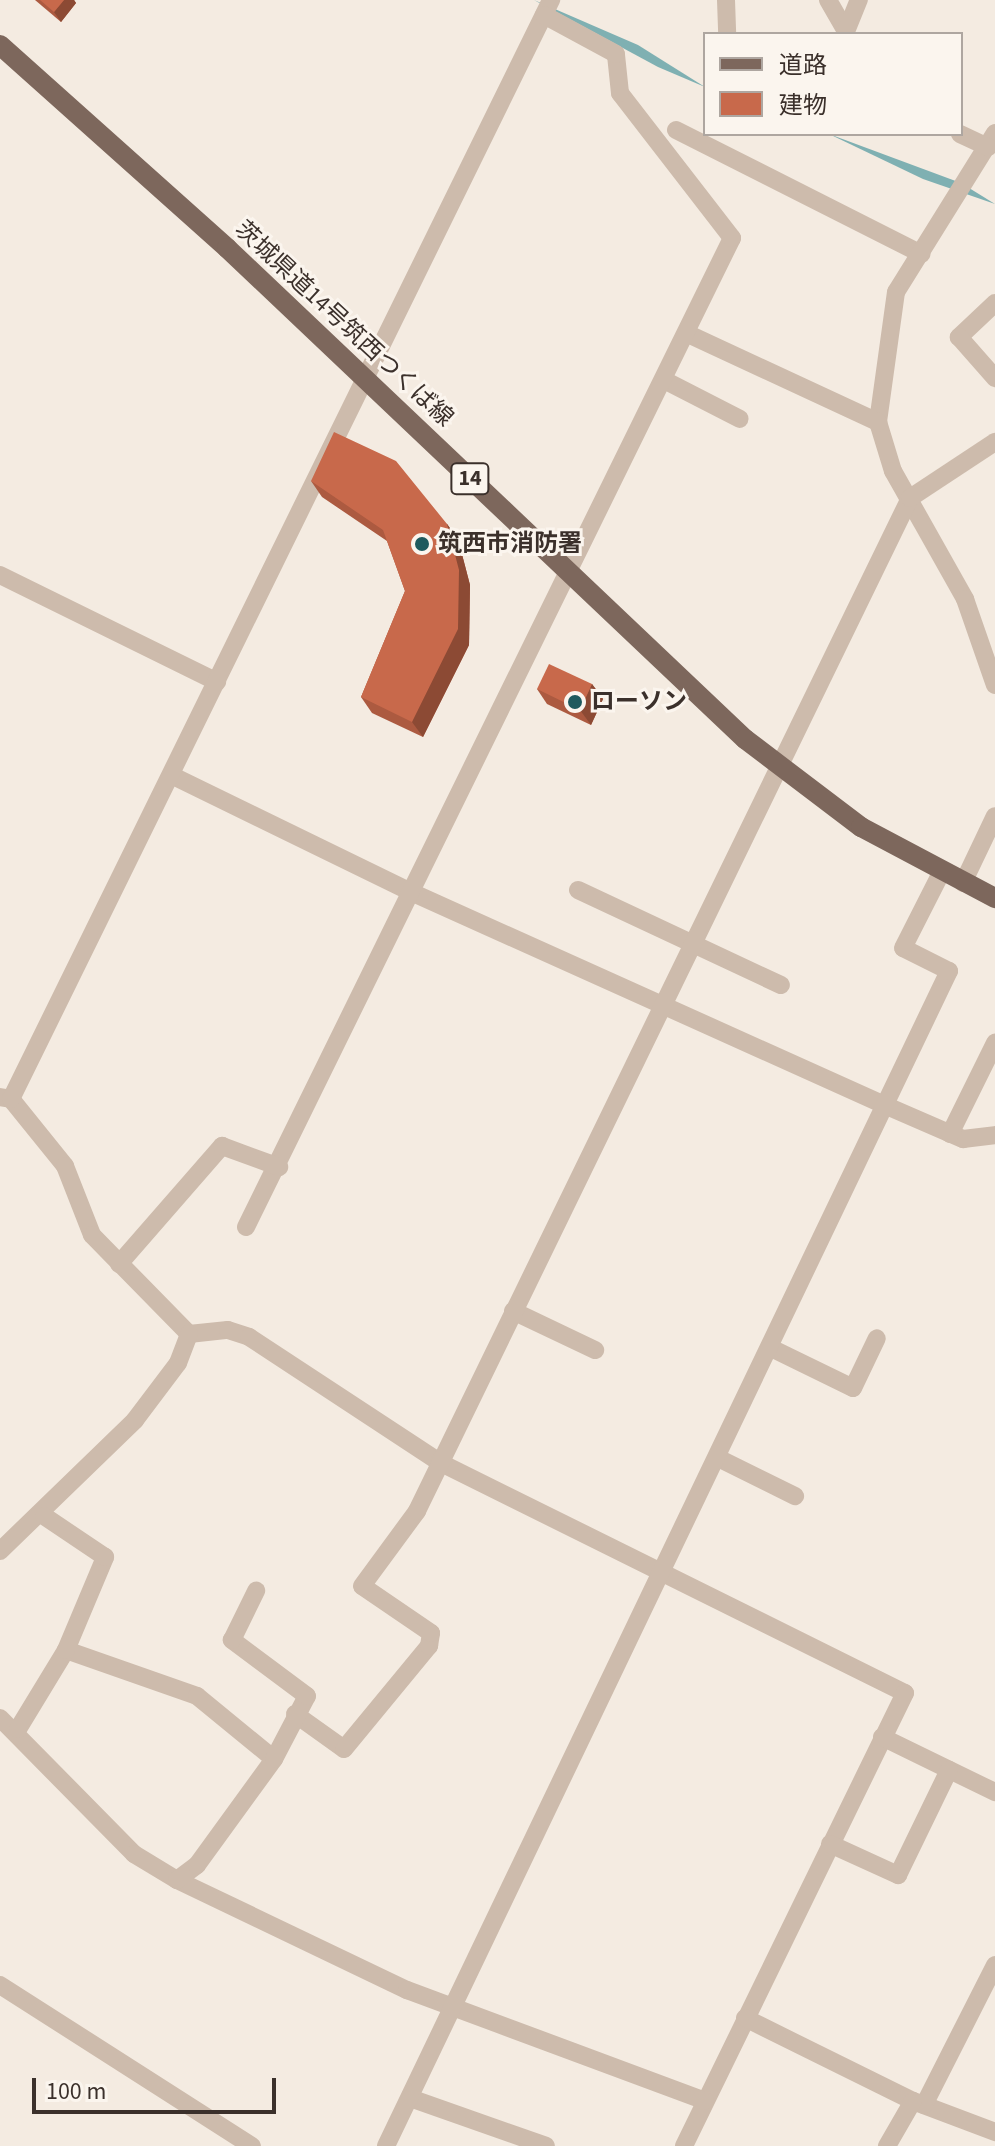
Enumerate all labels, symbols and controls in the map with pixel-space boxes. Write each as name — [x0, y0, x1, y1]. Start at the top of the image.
legend — [703, 32, 963, 136]
text: 道路 — [779, 48, 827, 83]
text: 建物 — [779, 88, 827, 123]
street label: 茨城県道14号筑西つくば線 — [229, 215, 459, 433]
road number: 14 — [450, 461, 490, 497]
place label: 筑西市消防署 — [438, 530, 582, 558]
marker: 筑西市消防署 — [413, 535, 431, 553]
place label: ローソン — [591, 688, 687, 716]
marker: ローソン — [566, 693, 584, 711]
scale bar — [36, 2062, 280, 2112]
text: 100 m — [46, 2074, 106, 2109]

